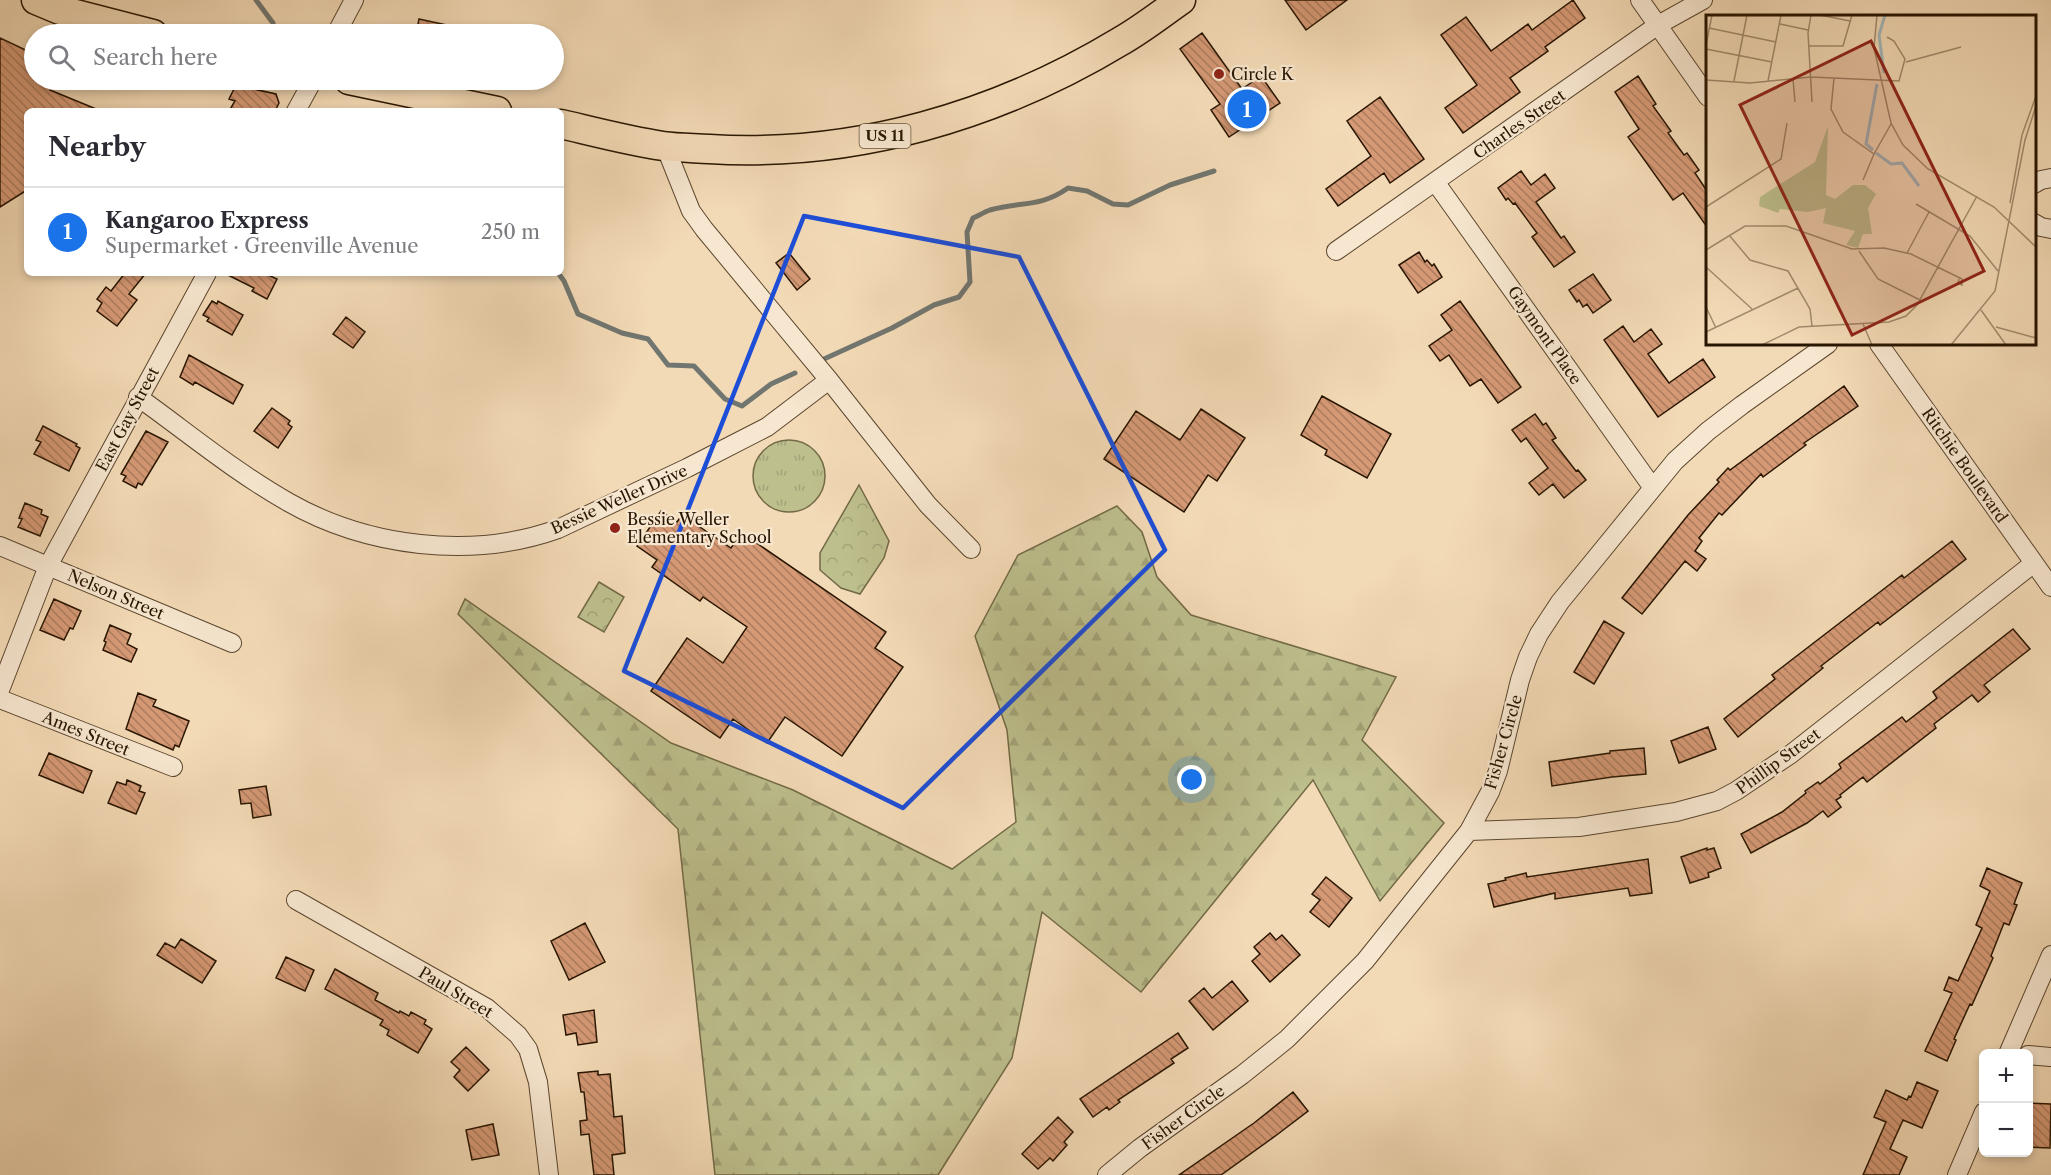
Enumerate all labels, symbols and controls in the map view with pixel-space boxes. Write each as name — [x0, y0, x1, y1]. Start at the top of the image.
inset map — [1706, 15, 2036, 345]
search box — [24, 24, 564, 90]
icon: search — [45, 41, 78, 74]
text: Search here — [93, 44, 218, 71]
place label: Circle K — [1231, 64, 1294, 84]
marker: Circle K — [1212, 67, 1226, 81]
street label: Charles Street — [1469, 85, 1569, 163]
pin: 1 — [1228, 86, 1266, 132]
road number: US 11 — [860, 124, 910, 148]
text: Nearby — [48, 131, 146, 163]
text: Kangaroo Express — [105, 207, 309, 234]
text: 1 — [63, 220, 72, 244]
text: 250 m — [481, 220, 540, 244]
text: Supermarket · Greenville Avenue — [105, 234, 418, 258]
street label: Gaymont Place — [1504, 282, 1586, 388]
street label: East Gay Street — [91, 363, 163, 475]
street label: Ritchie Boulevard — [1918, 404, 2012, 527]
street label: Bessie Weller Drive — [548, 460, 690, 538]
place label: Bessie Weller Elementary School — [627, 509, 772, 547]
marker: Bessie Weller Elementary School — [608, 521, 622, 535]
street label: Nelson Street — [65, 565, 168, 623]
street label: Fisher Circle — [1480, 692, 1526, 792]
street label: Ames Street — [39, 706, 133, 760]
street label: Phillip Street — [1732, 724, 1824, 798]
your location — [1177, 765, 1206, 794]
street label: Paul Street — [415, 962, 497, 1022]
map controls — [1979, 1049, 2033, 1157]
button: + — [1979, 1049, 2033, 1103]
street label: Fisher Circle — [1138, 1080, 1228, 1154]
button: − — [1979, 1103, 2033, 1157]

